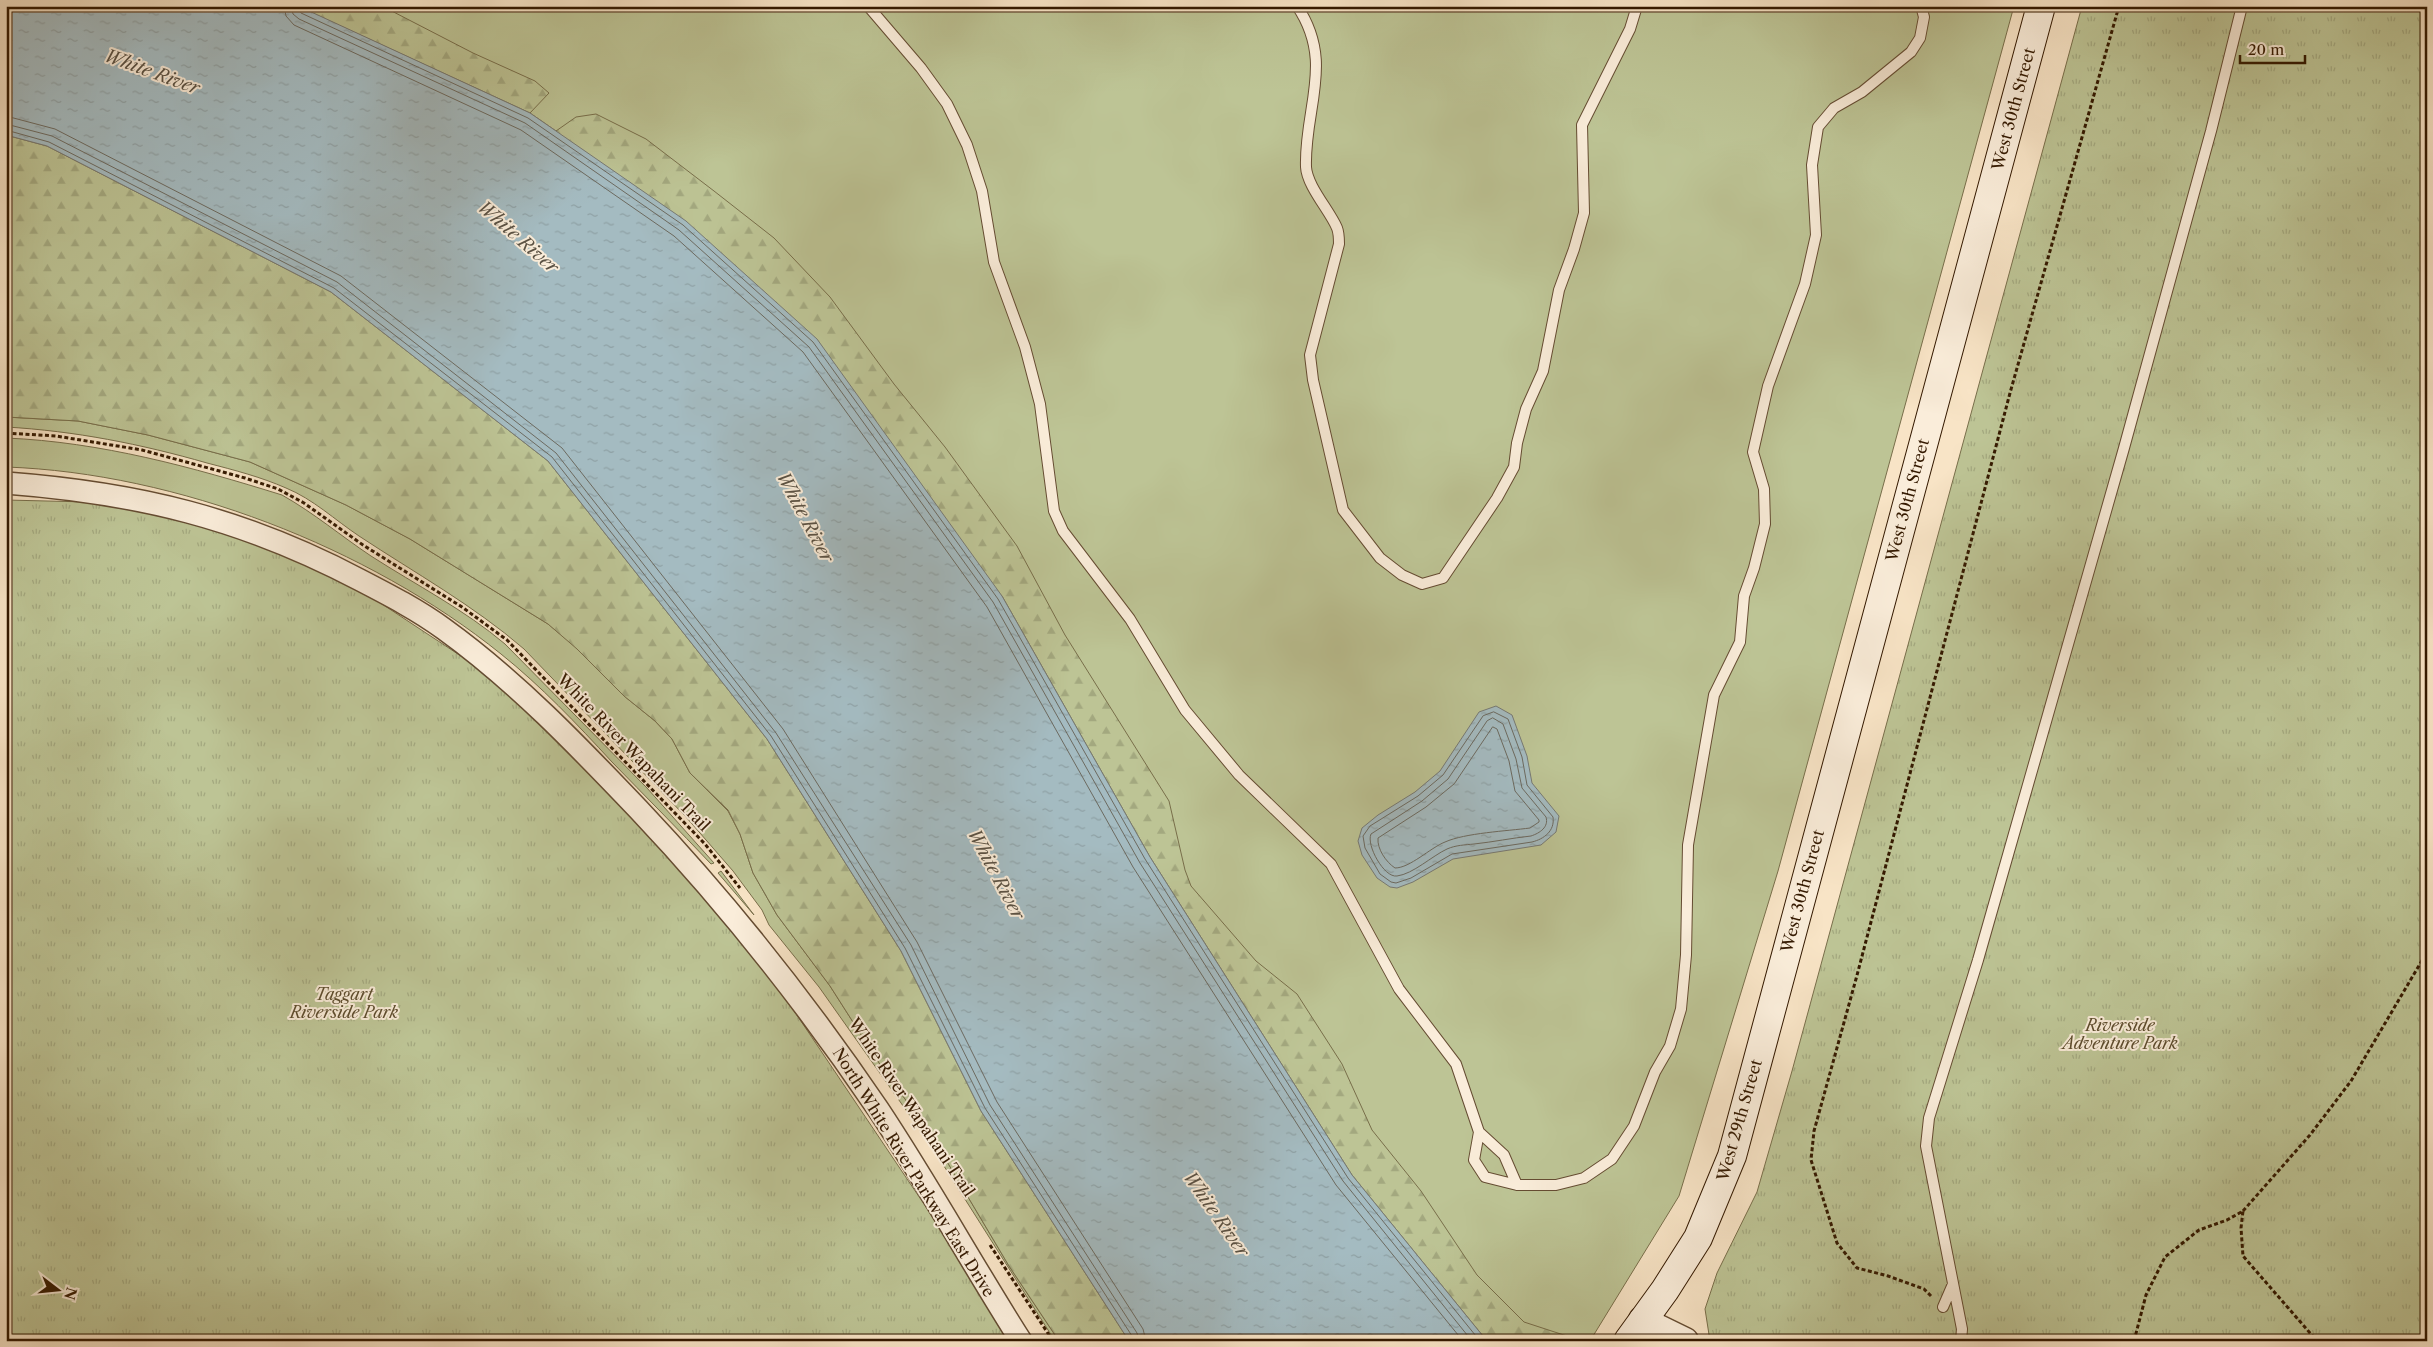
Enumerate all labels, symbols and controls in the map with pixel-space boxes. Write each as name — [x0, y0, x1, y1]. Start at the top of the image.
scale bar — [2240, 32, 2306, 64]
text: 20 m — [2248, 40, 2284, 59]
water label: White River — [101, 45, 204, 100]
street label: West 30th Street — [1987, 45, 2039, 173]
water label: White River — [473, 196, 564, 279]
street label: West 30th Street — [1881, 436, 1933, 564]
water label: White River — [772, 468, 839, 568]
street label: White River Wapahani Trail — [553, 668, 715, 835]
water label: White River — [963, 825, 1030, 925]
street label: West 30th Street — [1776, 827, 1828, 955]
park label: Taggart Riverside Park — [288, 984, 399, 1022]
street label: White River Wapahani Trail — [844, 1013, 979, 1200]
park label: Riverside Adventure Park — [2059, 1015, 2178, 1053]
street label: North White River Parkway East Drive — [829, 1044, 999, 1300]
street label: West 29th Street — [1712, 1056, 1766, 1184]
water label: White River — [1178, 1167, 1255, 1263]
north arrow — [32, 1264, 82, 1314]
text: N — [60, 1285, 81, 1302]

